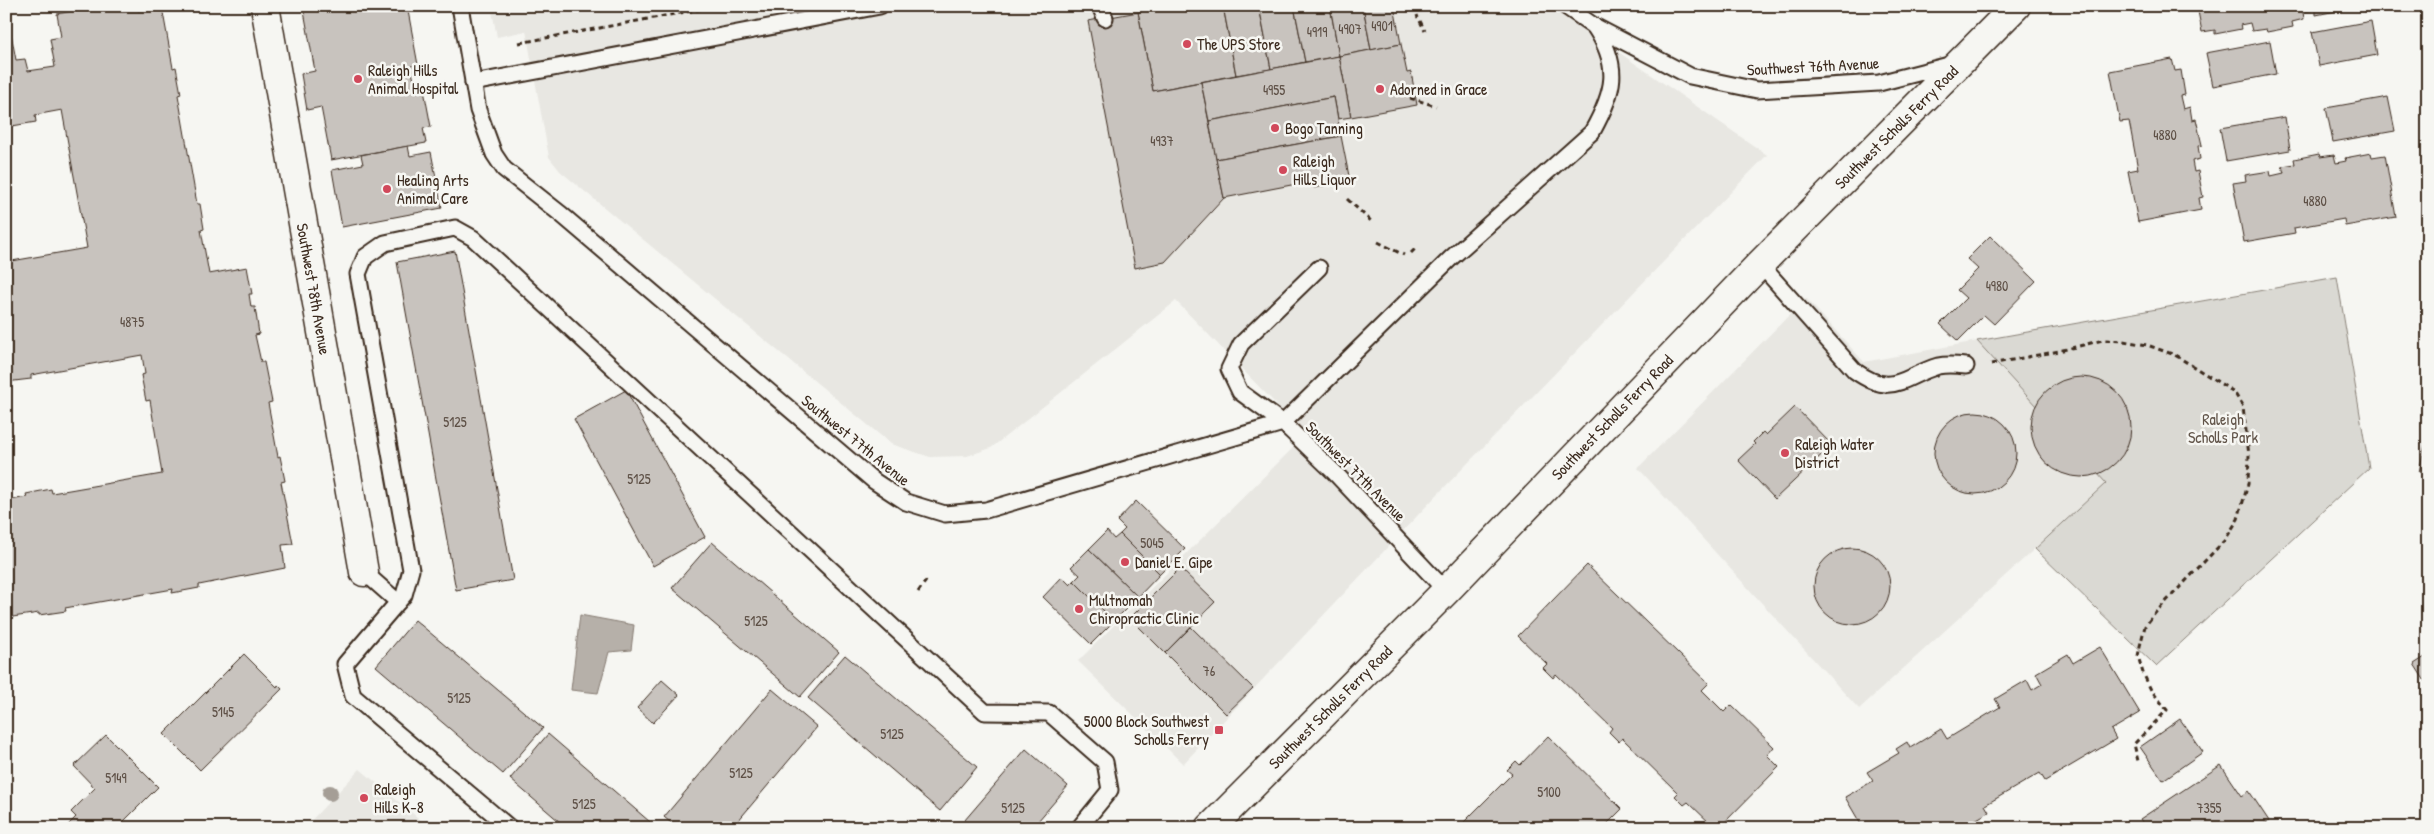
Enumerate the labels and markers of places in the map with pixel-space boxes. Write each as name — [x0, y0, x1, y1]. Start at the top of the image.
place label: The UPS Store — [1197, 33, 1281, 55]
marker: The UPS Store — [1181, 38, 1193, 50]
place label: Raleigh Hills Animal Hospital — [368, 59, 459, 99]
marker: Raleigh Hills Animal Hospital — [352, 73, 364, 85]
place label: Adorned in Grace — [1390, 78, 1488, 100]
marker: Adorned in Grace — [1374, 83, 1386, 95]
place label: Bogo Tanning — [1285, 117, 1363, 139]
marker: Bogo Tanning — [1269, 122, 1281, 134]
place label: Raleigh Hills Liquor — [1293, 150, 1357, 190]
marker: Raleigh Hills Liquor — [1277, 164, 1289, 176]
place label: Healing Arts Animal Care — [397, 169, 469, 209]
marker: Healing Arts Animal Care — [381, 183, 393, 195]
place label: Raleigh Water District — [1795, 433, 1874, 473]
marker: Raleigh Water District — [1779, 447, 1791, 459]
place label: Daniel E. Gipe — [1135, 551, 1213, 573]
marker: Daniel E. Gipe — [1119, 556, 1131, 568]
place label: Multnomah Chiropractic Clinic — [1089, 589, 1200, 629]
marker: Multnomah Chiropractic Clinic — [1073, 603, 1085, 615]
place label: 5000 Block Southwest Scholls Ferry — [1084, 710, 1209, 750]
marker: 5000 Block Southwest Scholls Ferry — [1213, 724, 1225, 736]
place label: Raleigh Hills K-8 — [374, 778, 424, 818]
marker: Raleigh Hills K-8 — [358, 792, 370, 804]

